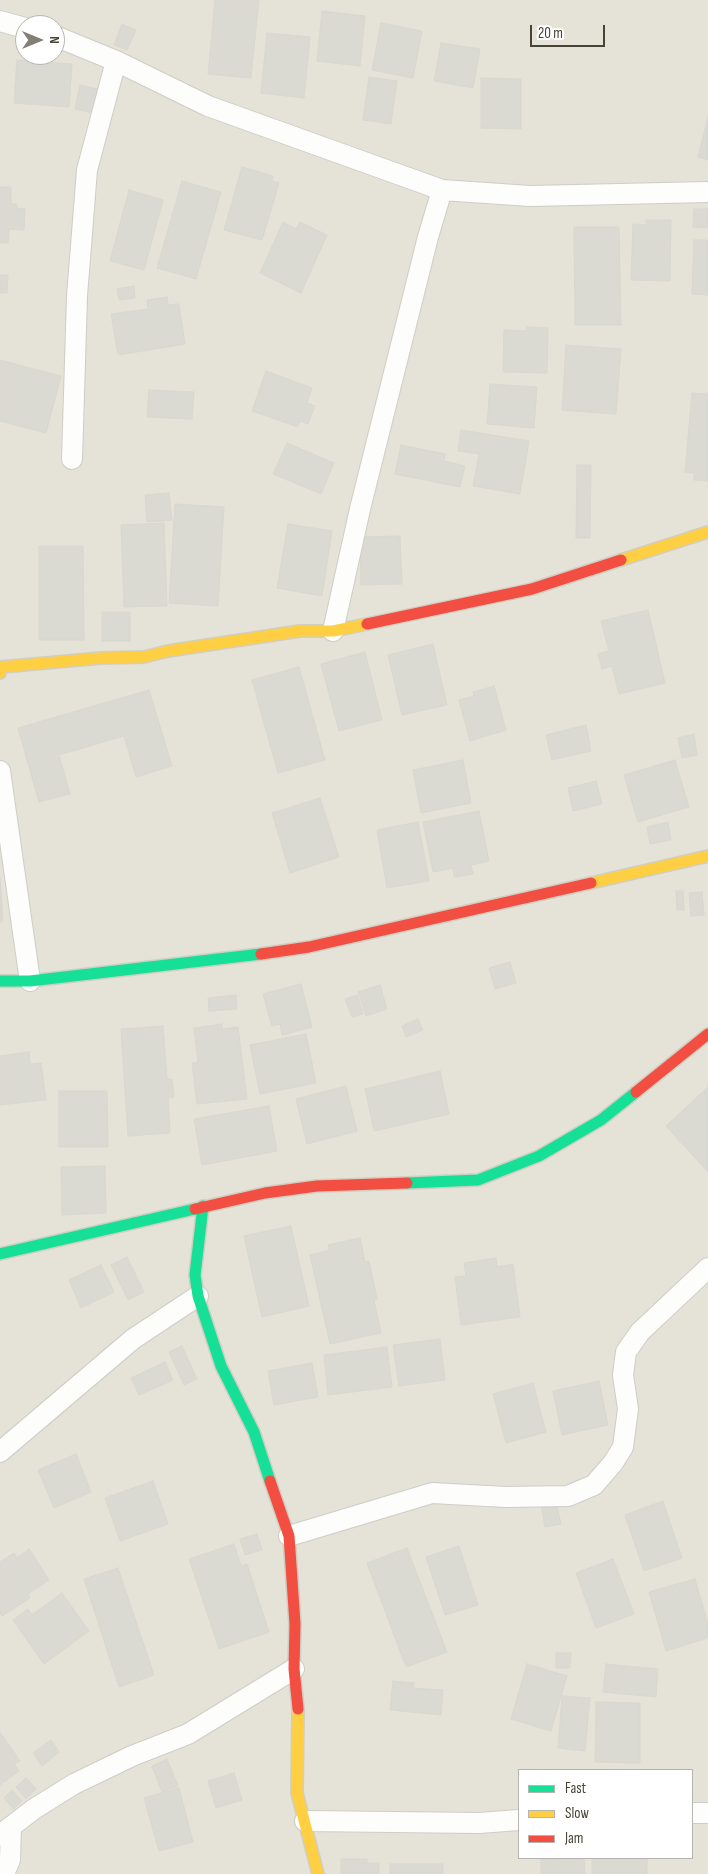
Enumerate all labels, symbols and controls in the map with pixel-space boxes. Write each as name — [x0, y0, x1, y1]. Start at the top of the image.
north arrow — [15, 15, 65, 65]
scale bar — [533, 15, 608, 47]
text: 20 m — [538, 24, 563, 43]
text: N — [46, 36, 63, 44]
legend — [518, 1769, 693, 1859]
text: Fast — [565, 1779, 586, 1798]
text: Slow — [565, 1804, 589, 1823]
text: Jam — [565, 1829, 583, 1848]

